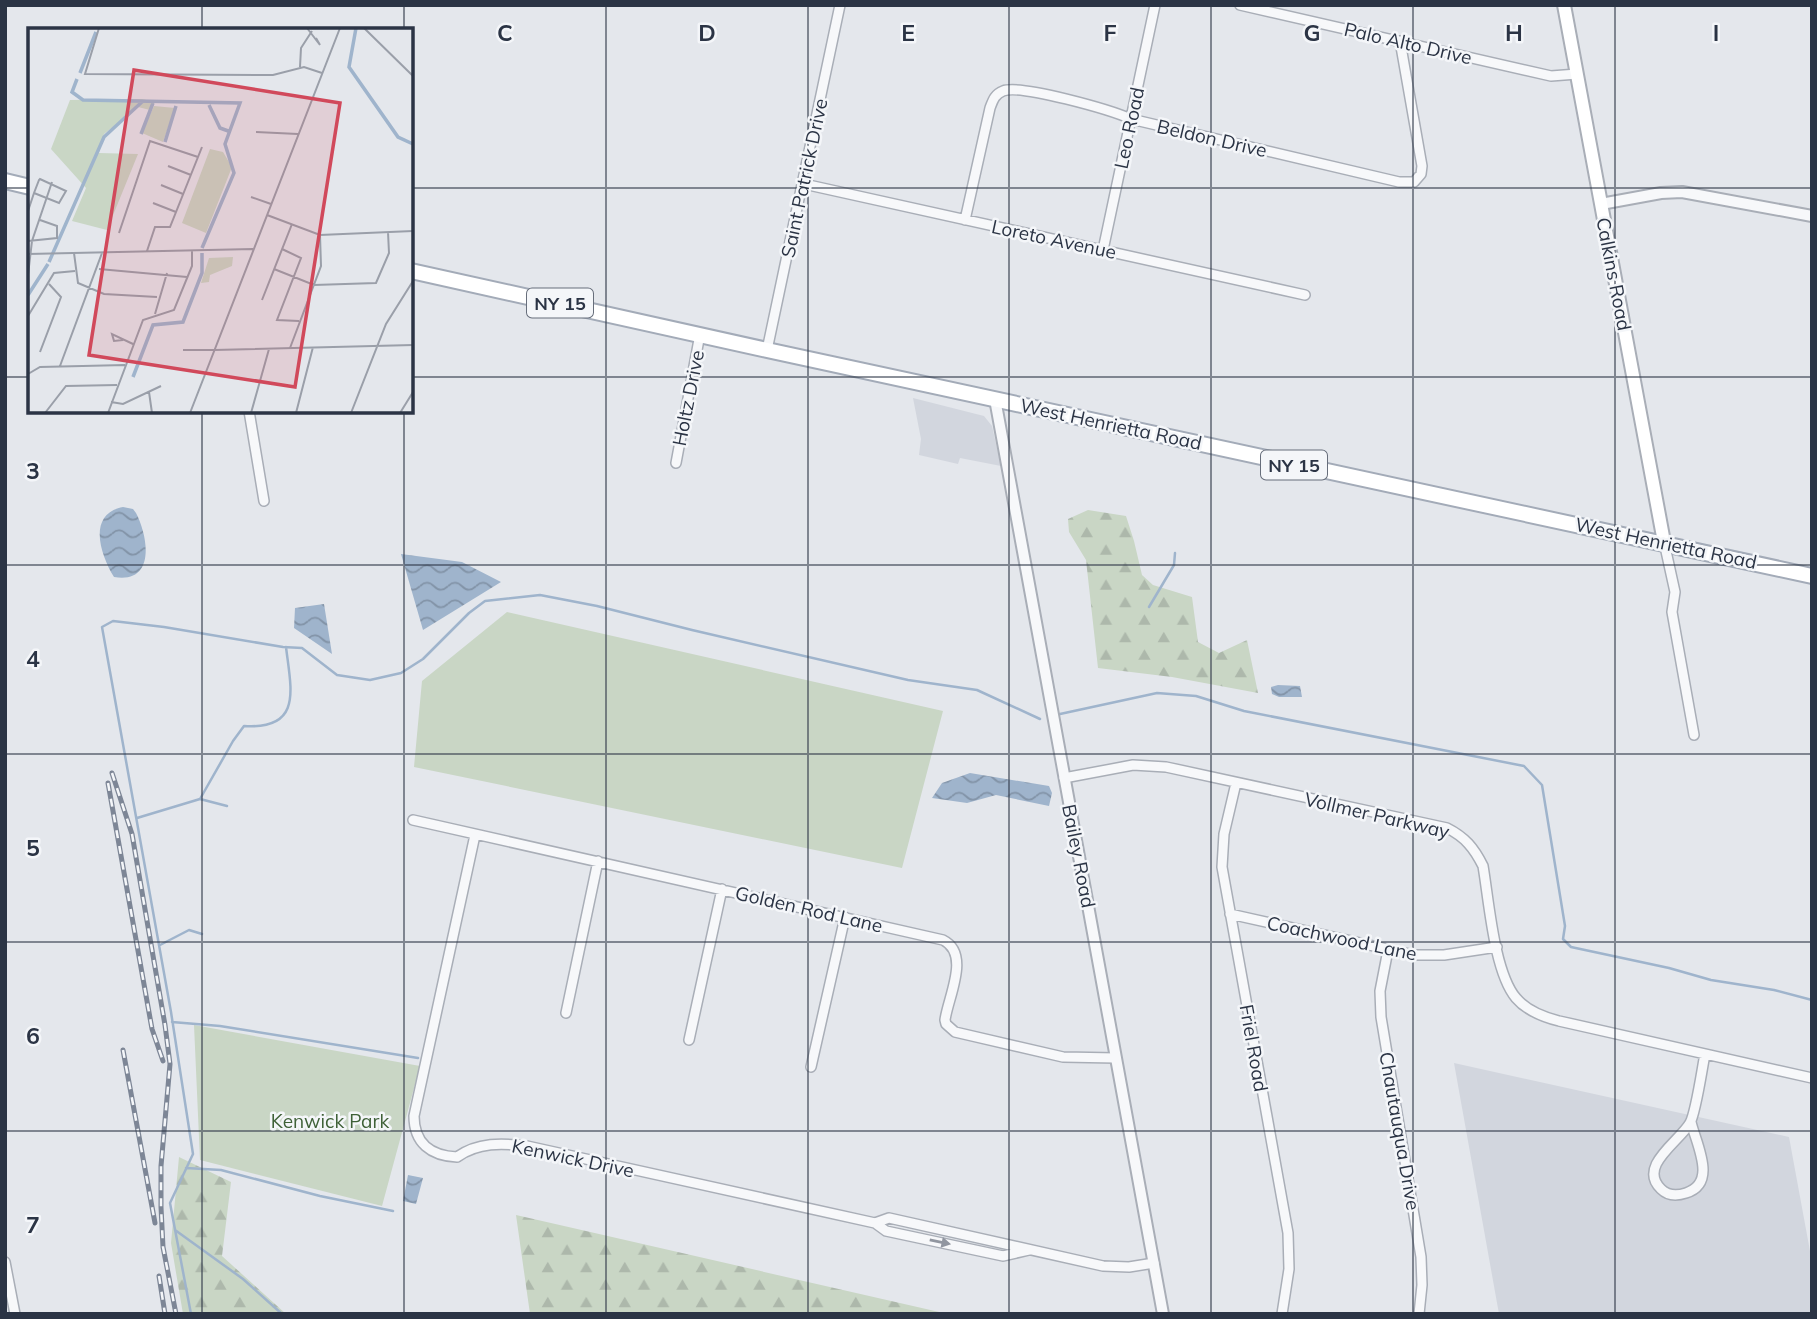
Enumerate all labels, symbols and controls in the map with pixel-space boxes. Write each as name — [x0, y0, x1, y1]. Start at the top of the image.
street label: Palo Alto Drive — [1342, 17, 1474, 69]
text: C — [497, 18, 513, 47]
text: D — [698, 18, 716, 47]
text: E — [901, 18, 915, 47]
text: F — [1103, 18, 1117, 47]
text: G — [1303, 18, 1321, 47]
text: H — [1505, 18, 1523, 47]
text: I — [1713, 18, 1719, 47]
inset map — [28, 28, 413, 413]
street label: Leo Road — [1109, 85, 1149, 171]
street label: Saint Patrick Drive — [775, 96, 833, 260]
street label: Beldon Drive — [1155, 114, 1269, 162]
street label: Loreto Avenue — [990, 214, 1118, 264]
street label: Calkins Road — [1591, 215, 1637, 333]
road number: NY 15 — [527, 288, 593, 318]
street label: Holtz Drive — [667, 348, 709, 448]
street label: West Henrietta Road — [1018, 393, 1204, 455]
road number: NY 15 — [1261, 450, 1327, 480]
text: 3 — [26, 456, 40, 485]
street label: West Henrietta Road — [1573, 512, 1759, 574]
text: 4 — [26, 644, 40, 673]
street label: Vollmer Parkway — [1302, 787, 1452, 843]
street label: Bailey Road — [1057, 802, 1101, 910]
text: 5 — [26, 833, 40, 862]
street label: Golden Rod Lane — [733, 880, 885, 938]
street label: Coachwood Lane — [1265, 910, 1419, 966]
street label: Friel Road — [1235, 1002, 1273, 1094]
text: 6 — [26, 1021, 40, 1050]
street label: Chautauqua Drive — [1374, 1050, 1426, 1212]
park label: Kenwick Park — [271, 1109, 389, 1133]
street label: Kenwick Drive — [510, 1133, 636, 1183]
text: 7 — [26, 1210, 40, 1239]
one-way arrow — [929, 1237, 951, 1248]

